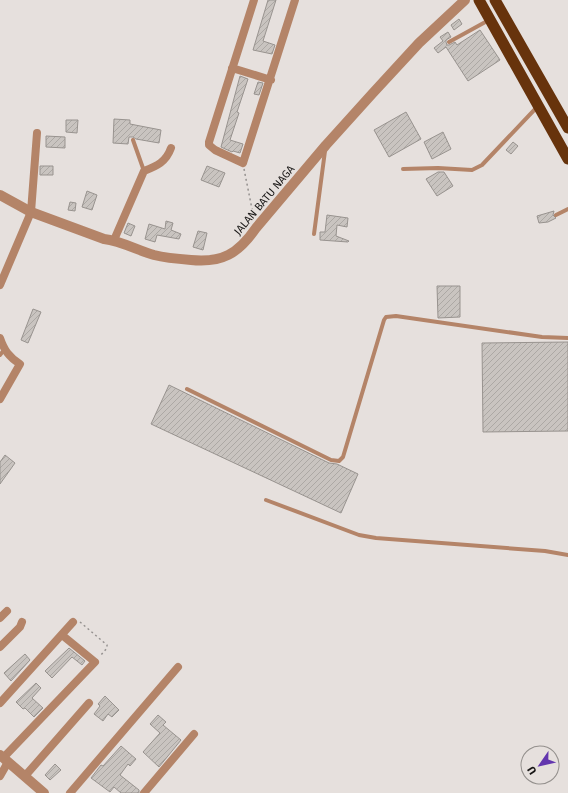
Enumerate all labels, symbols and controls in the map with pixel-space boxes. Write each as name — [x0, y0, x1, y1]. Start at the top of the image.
street label: JALAN BATU NAGA — [231, 162, 298, 238]
north arrow — [520, 745, 560, 785]
text: U — [525, 764, 540, 777]

